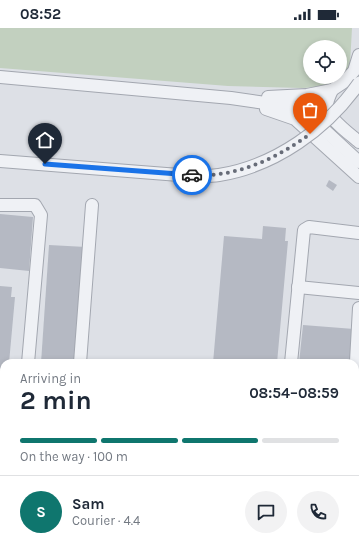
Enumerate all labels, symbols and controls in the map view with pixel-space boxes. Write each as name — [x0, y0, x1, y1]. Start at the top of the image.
text: 08:52 — [20, 5, 61, 23]
map controls — [303, 40, 347, 84]
button: locate — [303, 40, 347, 84]
pin — [293, 93, 327, 134]
icon: bag — [299, 99, 321, 121]
pin — [28, 123, 62, 164]
icon: home — [34, 129, 56, 151]
courier — [172, 155, 212, 195]
icon: car — [181, 164, 203, 186]
text: Arriving in — [20, 371, 81, 386]
text: 08:54–08:59 — [249, 384, 339, 402]
text: 2 min — [20, 385, 92, 416]
text: On the way · 100 m — [20, 449, 128, 464]
button: chat — [245, 491, 287, 533]
button: phone — [297, 491, 339, 533]
text: Sam — [72, 495, 105, 513]
text: S — [36, 503, 46, 521]
text: Courier · 4.4 — [72, 513, 140, 528]

